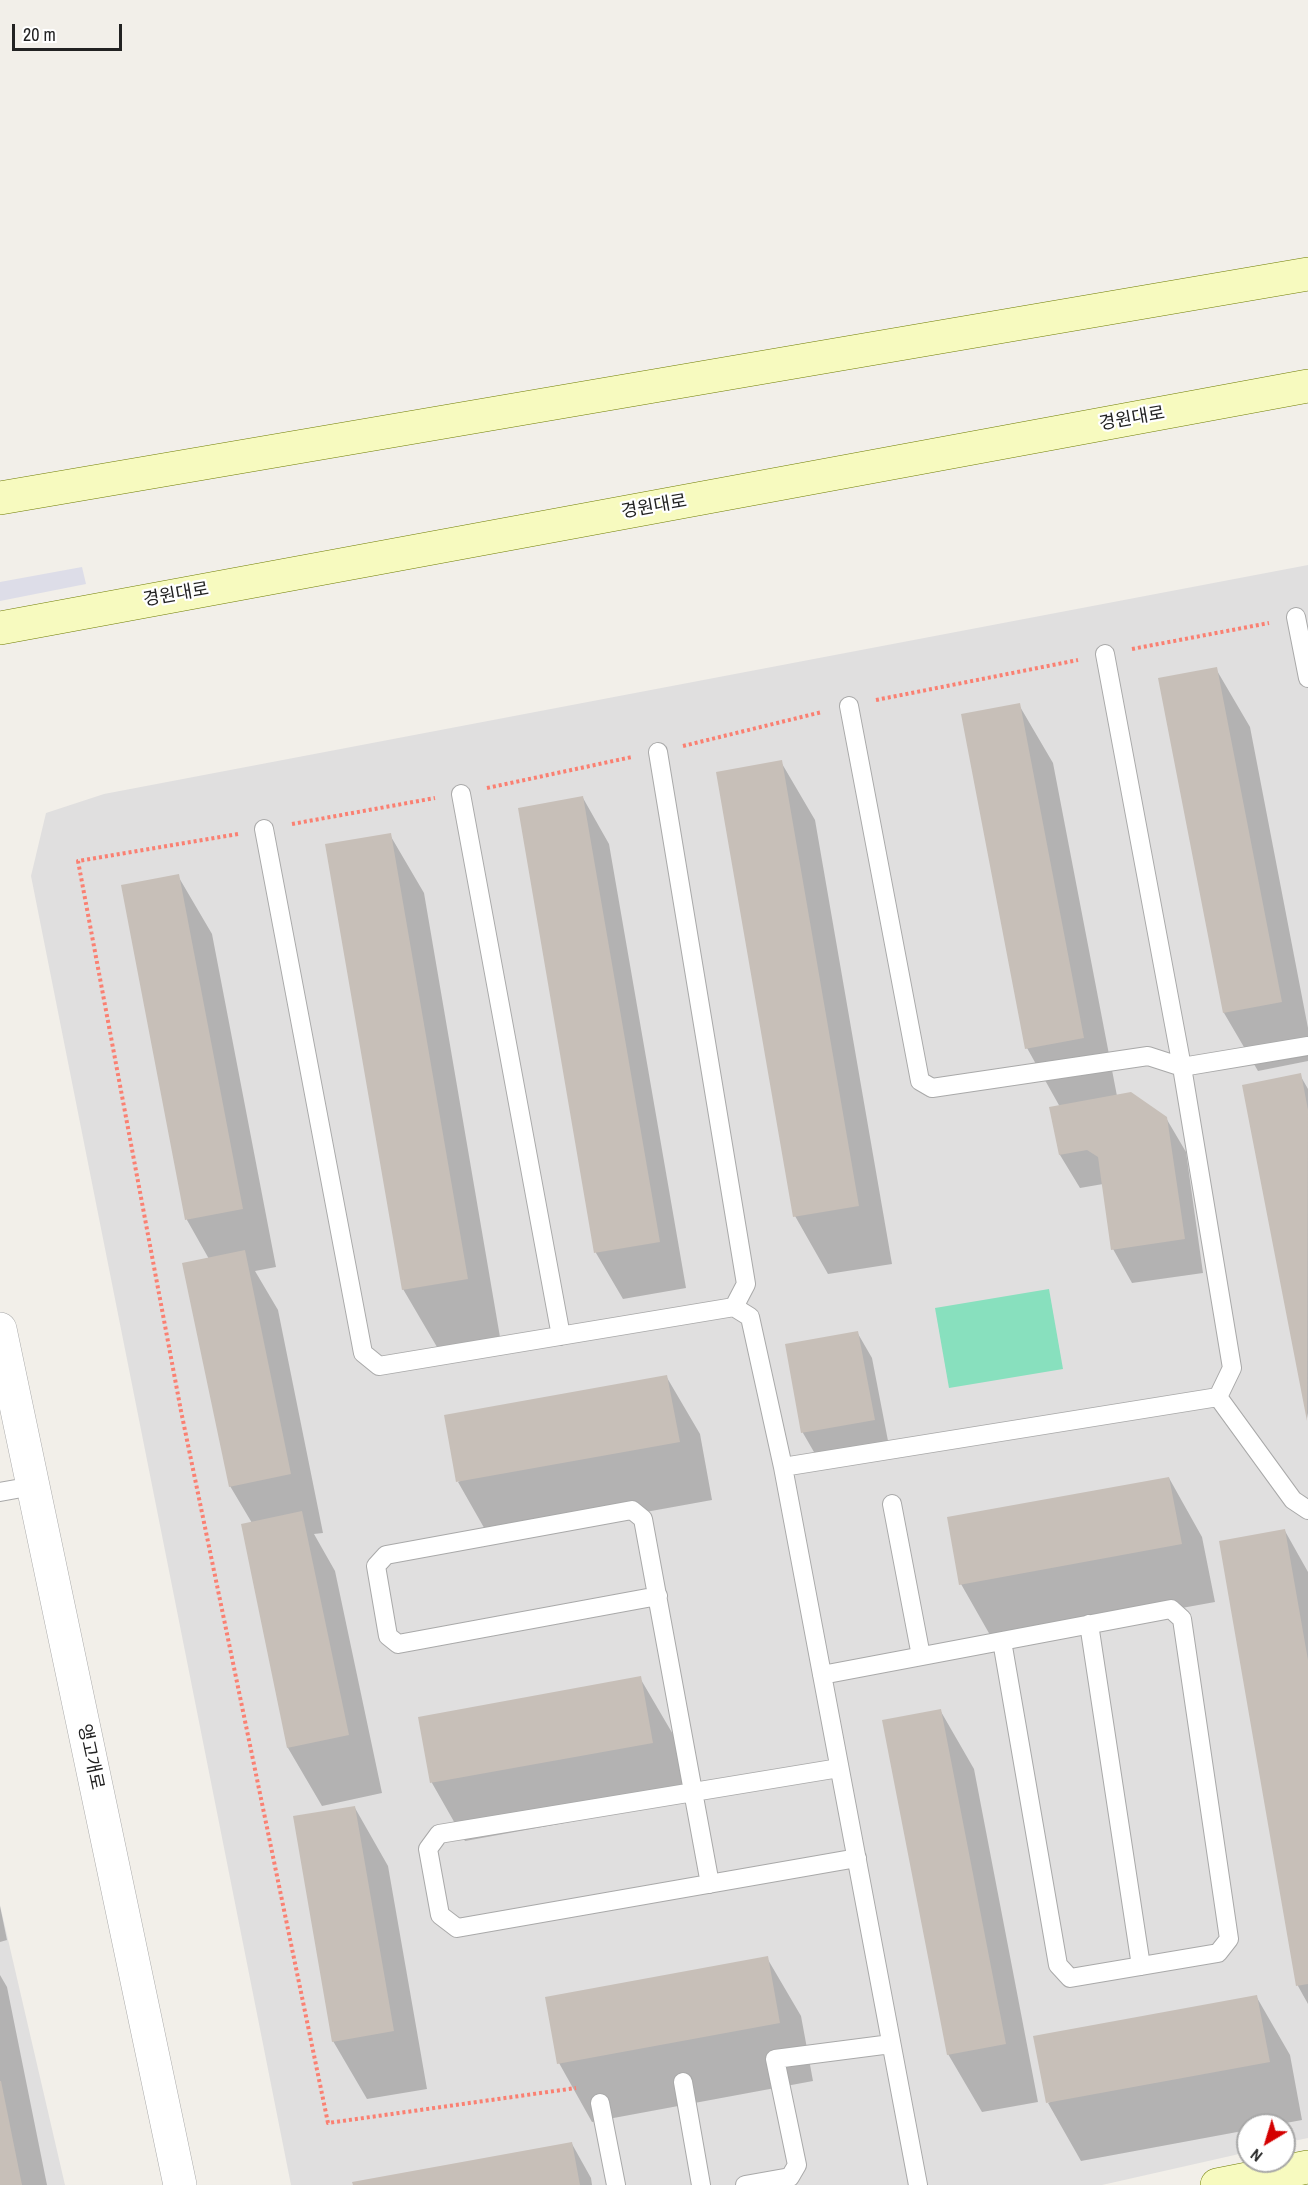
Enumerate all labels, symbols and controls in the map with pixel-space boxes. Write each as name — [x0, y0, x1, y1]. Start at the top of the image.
scale bar — [15, 12, 124, 50]
text: 20 m — [23, 22, 56, 47]
street label: 경원대로 — [1098, 403, 1166, 435]
street label: 경원대로 — [620, 491, 688, 523]
street label: 경원대로 — [142, 579, 210, 611]
street label: 앵고개로 — [73, 1722, 107, 1792]
north arrow — [1236, 2113, 1296, 2173]
text: N — [1246, 2144, 1267, 2167]

